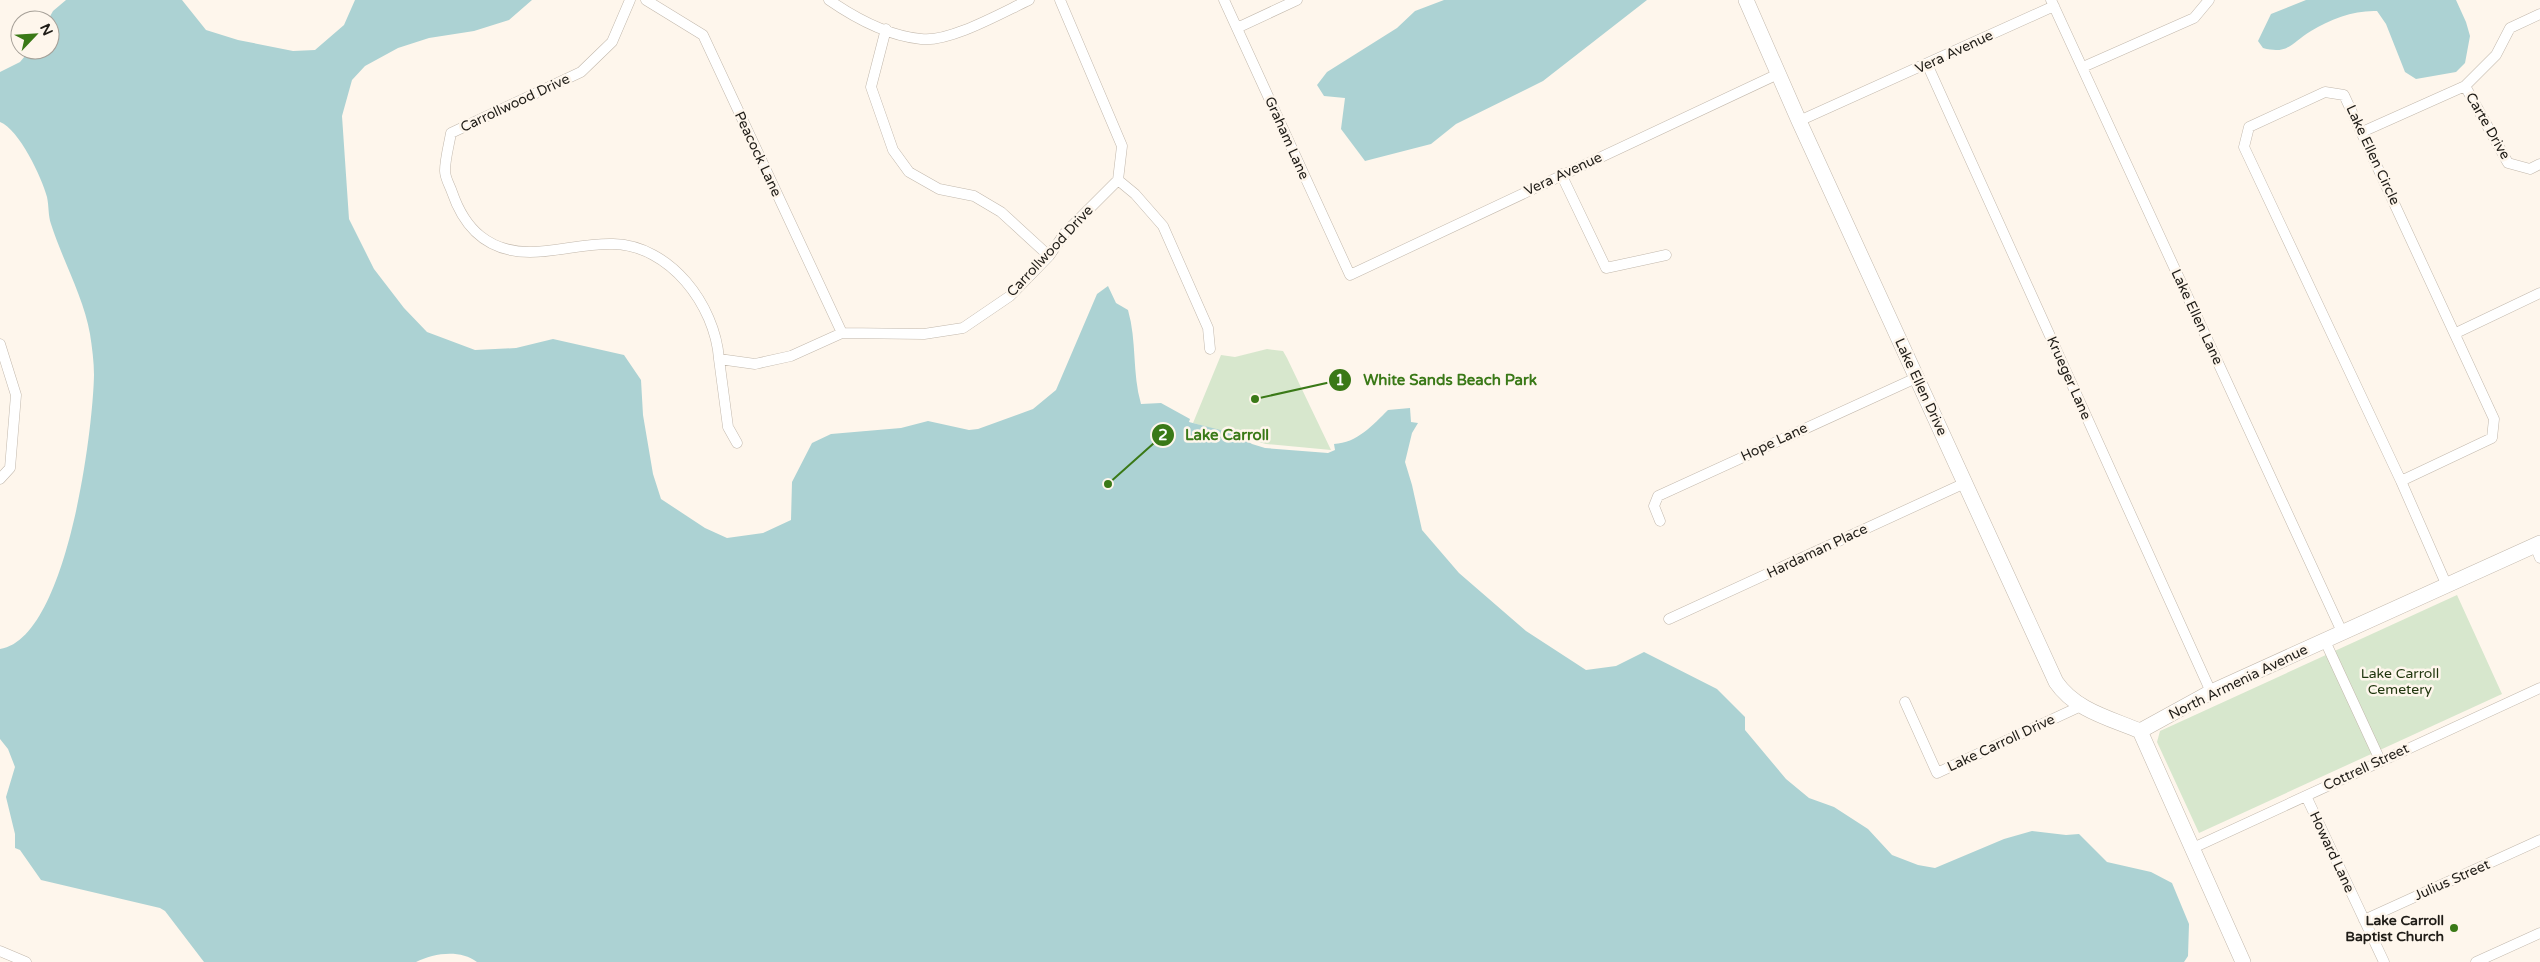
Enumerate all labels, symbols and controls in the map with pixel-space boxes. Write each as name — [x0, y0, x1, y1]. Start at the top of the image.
north arrow — [10, 10, 60, 60]
text: N — [36, 21, 56, 38]
street label: Vera Avenue — [1912, 27, 1996, 77]
street label: Carrollwood Drive — [458, 70, 572, 136]
street label: Carte Drive — [2462, 90, 2514, 162]
street label: Graham Lane — [1261, 94, 1313, 182]
street label: Lake Ellen Circle — [2342, 102, 2404, 208]
street label: Peacock Lane — [731, 109, 785, 199]
street label: Vera Avenue — [1521, 149, 1605, 199]
street label: Carrollwood Drive — [1003, 202, 1097, 300]
street label: Lake Ellen Lane — [2167, 267, 2227, 367]
street label: Krueger Lane — [2043, 334, 2095, 422]
street label: Lake Ellen Drive — [1891, 336, 1951, 438]
callout: White Sands Beach Park — [1328, 365, 1547, 395]
text: 1 — [1335, 371, 1345, 389]
text: White Sands Beach Park — [1363, 371, 1537, 389]
street label: Hope Lane — [1738, 419, 1810, 465]
callout: Lake Carroll — [1150, 420, 1279, 450]
text: 2 — [1158, 426, 1168, 444]
text: Lake Carroll — [1185, 426, 1269, 444]
street label: Hardaman Place — [1764, 520, 1870, 582]
street label: North Armenia Avenue — [2166, 641, 2310, 723]
park label: Lake Carroll Cemetery — [2361, 665, 2439, 698]
street label: Lake Carroll Drive — [1945, 711, 2058, 775]
street label: Cottrell Street — [2321, 740, 2412, 794]
street label: Howard Lane — [2306, 809, 2358, 895]
street label: Julius Street — [2412, 856, 2493, 904]
place label: Lake Carroll Baptist Church — [2345, 912, 2444, 945]
marker: Lake Carroll Baptist Church — [2448, 922, 2460, 934]

